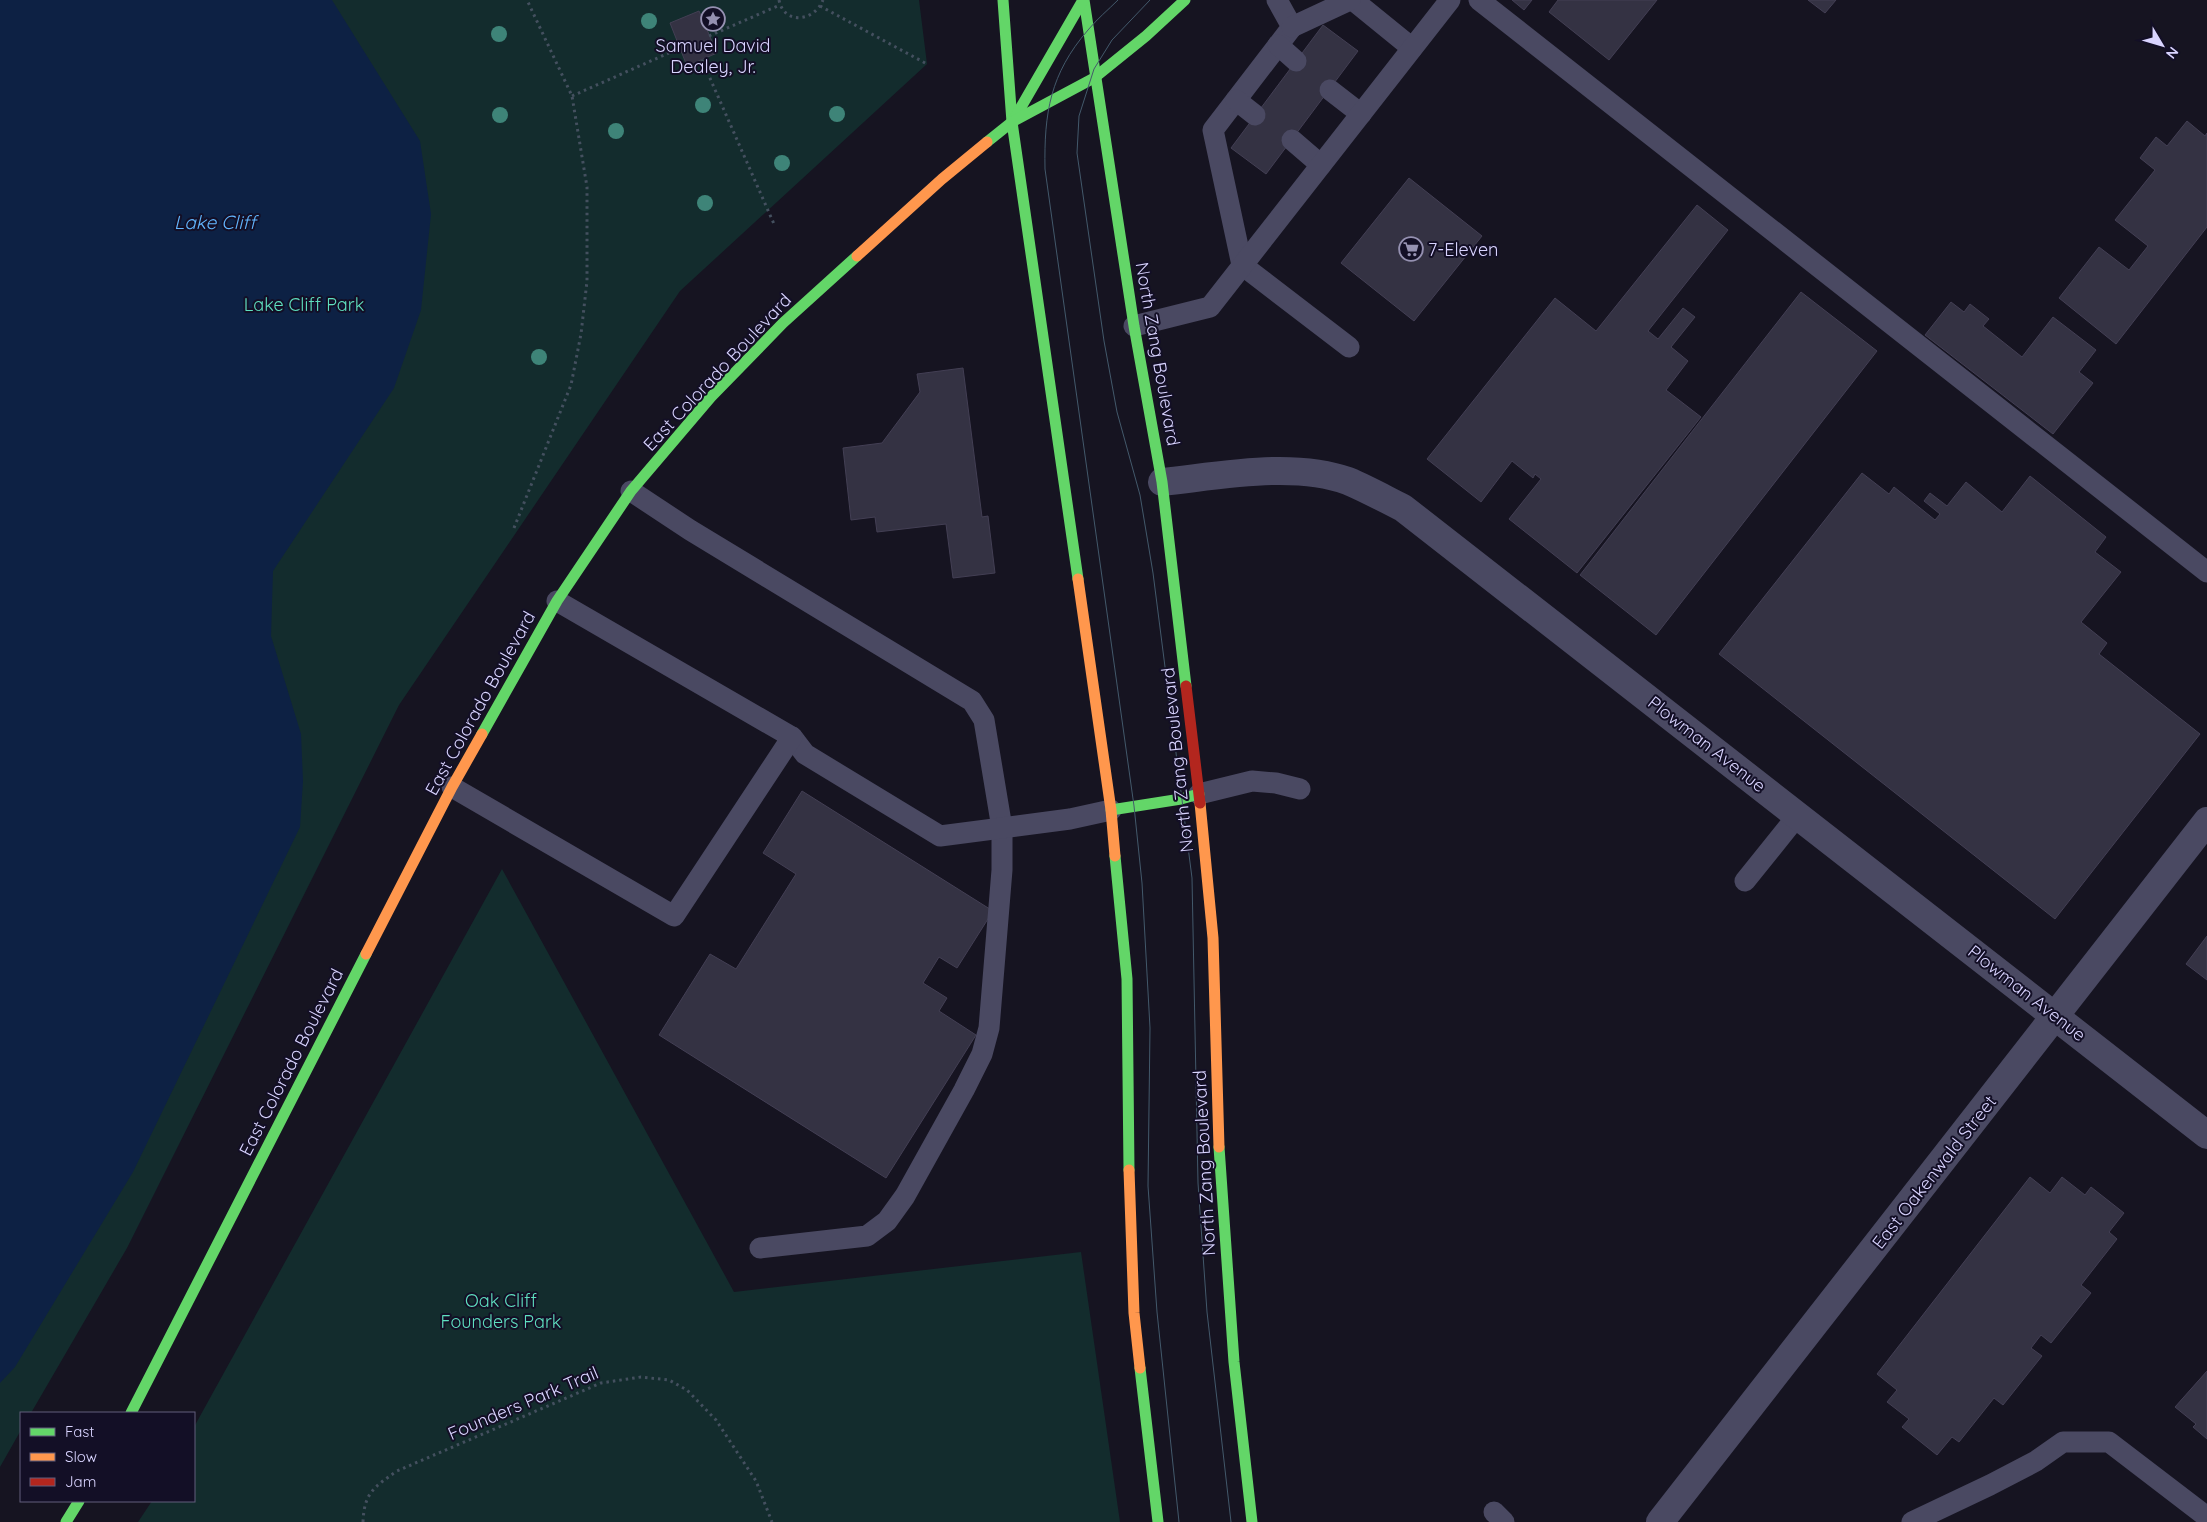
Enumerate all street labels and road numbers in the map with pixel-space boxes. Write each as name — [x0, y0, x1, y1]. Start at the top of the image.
street label: North Zang Boulevard — [1131, 260, 1185, 448]
street label: East Colorado Boulevard — [638, 288, 796, 456]
street label: East Colorado Boulevard — [420, 607, 540, 799]
street label: North Zang Boulevard — [1156, 666, 1198, 854]
street label: Plowman Avenue — [1643, 691, 1771, 797]
street label: Plowman Avenue — [1963, 940, 2091, 1046]
street label: East Colorado Boulevard — [234, 965, 348, 1159]
street label: North Zang Boulevard — [1188, 1070, 1220, 1256]
street label: East Oakenwald Street — [1867, 1091, 2001, 1253]
street label: Founders Park Trail — [444, 1361, 602, 1445]

